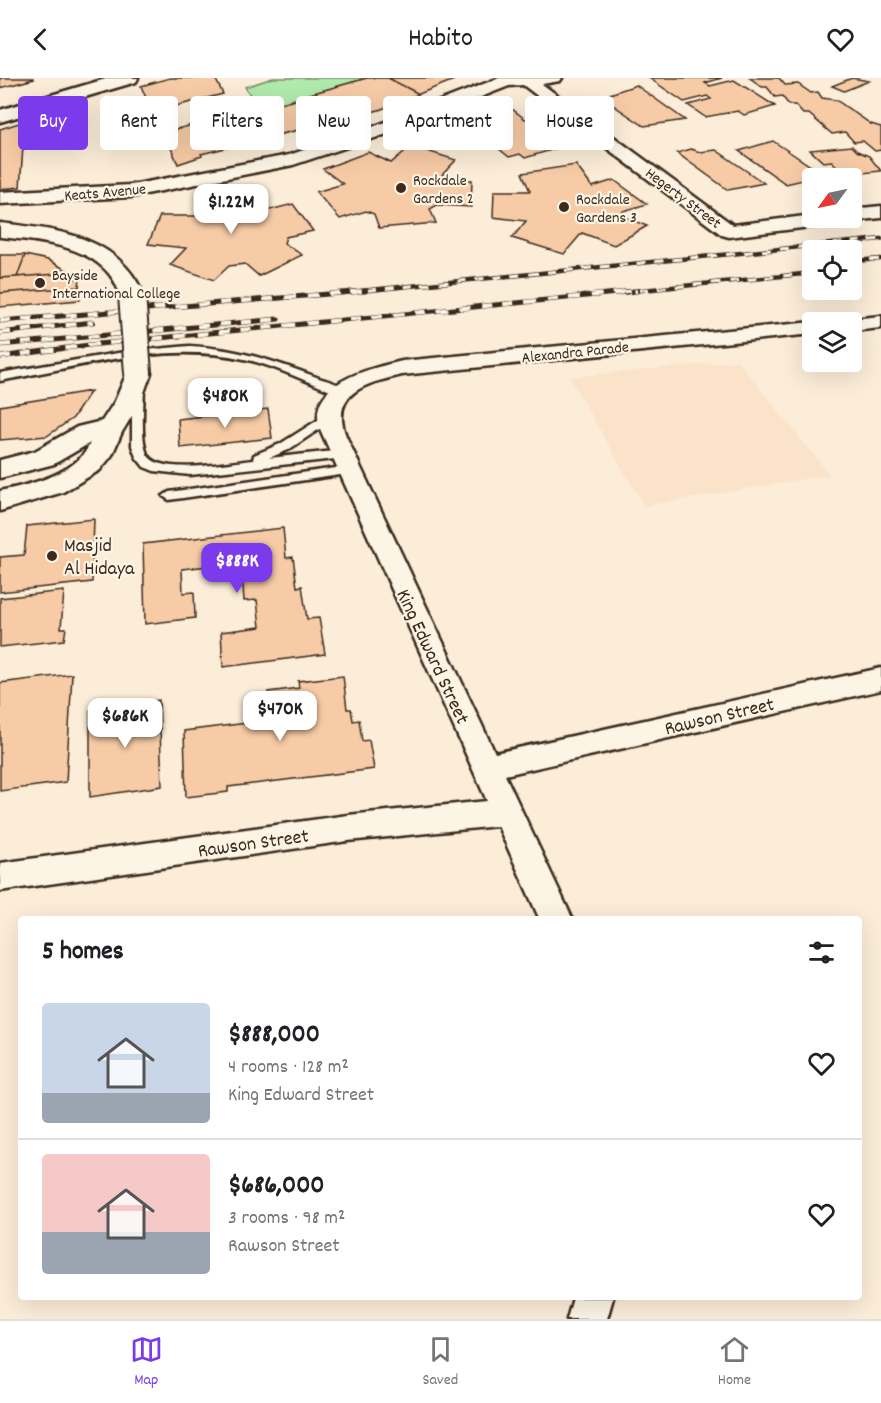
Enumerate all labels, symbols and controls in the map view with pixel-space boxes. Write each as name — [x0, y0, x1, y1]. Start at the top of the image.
text: Habito — [408, 20, 473, 59]
icon: back — [24, 23, 57, 56]
icon: heart — [824, 23, 857, 56]
chip: Buy — [18, 96, 88, 150]
chip: Rent — [100, 96, 178, 150]
chip: Filters — [190, 96, 284, 150]
chip: New — [296, 96, 371, 150]
chip: Apartment — [383, 96, 513, 150]
chip: House — [525, 96, 614, 150]
street label: Hegerty Street — [640, 163, 725, 235]
north arrow — [802, 168, 862, 228]
map controls — [802, 168, 862, 372]
place label: Rockdale Gardens 2 — [413, 170, 474, 211]
street label: Keats Avenue — [63, 178, 147, 209]
marker: Rockdale Gardens 2 — [394, 181, 408, 195]
pin: $1.22M — [182, 184, 280, 235]
text: $1.22M — [207, 189, 255, 217]
place label: Rockdale Gardens 3 — [576, 189, 637, 230]
marker: Rockdale Gardens 3 — [557, 200, 571, 214]
button: locate — [802, 240, 862, 300]
place label: Bayside International College — [52, 265, 180, 306]
marker: Bayside International College — [33, 276, 47, 290]
button: layers — [802, 312, 862, 372]
street label: Alexandra Parade — [520, 336, 630, 371]
pin: $480K — [183, 378, 267, 429]
text: $480K — [202, 383, 248, 411]
place label: Masjid Al Hidaya — [64, 533, 135, 584]
pin: $888K — [195, 543, 279, 594]
text: $888K — [215, 548, 259, 576]
marker: Masjid Al Hidaya — [45, 549, 59, 563]
street label: King Edward Street — [388, 585, 475, 729]
pin: $470K — [238, 691, 322, 742]
street label: Rawson Street — [662, 692, 777, 744]
text: $470K — [257, 696, 303, 724]
pin: $686K — [83, 698, 167, 749]
text: $686K — [102, 703, 149, 731]
street label: Rawson Street — [196, 823, 311, 867]
text: 5 homes — [42, 934, 124, 971]
icon: filters — [805, 936, 838, 969]
text: $888,000 — [228, 1017, 320, 1054]
icon: home — [90, 1027, 162, 1099]
icon: heart — [805, 1047, 838, 1080]
text: 4 rooms · 128 m² — [228, 1054, 349, 1082]
text: King Edward Street — [228, 1082, 374, 1110]
text: $686,000 — [228, 1168, 325, 1205]
icon: home — [90, 1178, 162, 1250]
icon: heart — [805, 1198, 838, 1231]
text: 3 rooms · 98 m² — [228, 1205, 345, 1233]
text: Rawson Street — [228, 1233, 340, 1261]
tab: Map — [130, 1333, 163, 1392]
tab: Saved — [422, 1333, 458, 1392]
tab: Home — [718, 1333, 751, 1392]

